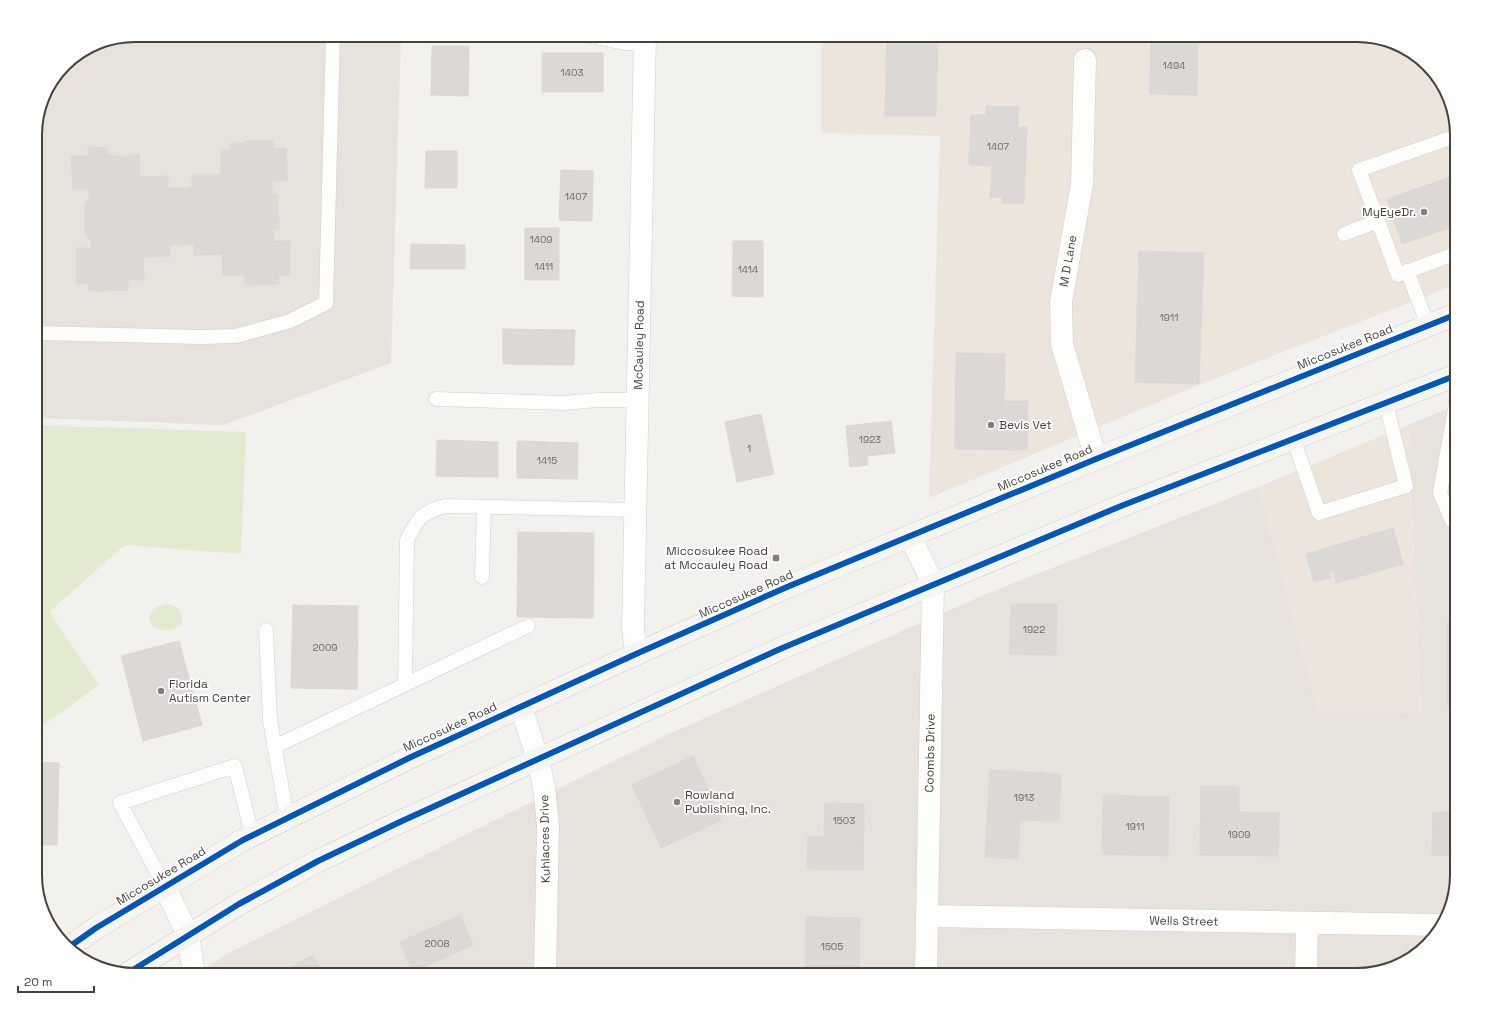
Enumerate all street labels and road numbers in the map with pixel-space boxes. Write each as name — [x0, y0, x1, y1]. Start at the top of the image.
street label: M D Lane — [1056, 234, 1080, 288]
street label: McCauley Road — [630, 300, 648, 390]
street label: Miccosukee Road — [1295, 321, 1395, 373]
street label: Miccosukee Road — [995, 441, 1095, 495]
street label: Miccosukee Road — [696, 566, 796, 622]
street label: Miccosukee Road — [401, 698, 499, 756]
street label: Coombs Drive — [921, 713, 939, 793]
street label: Kuhlacres Drive — [536, 795, 554, 883]
street label: Miccosukee Road — [113, 843, 209, 909]
street label: Wells Street — [1149, 912, 1219, 930]

